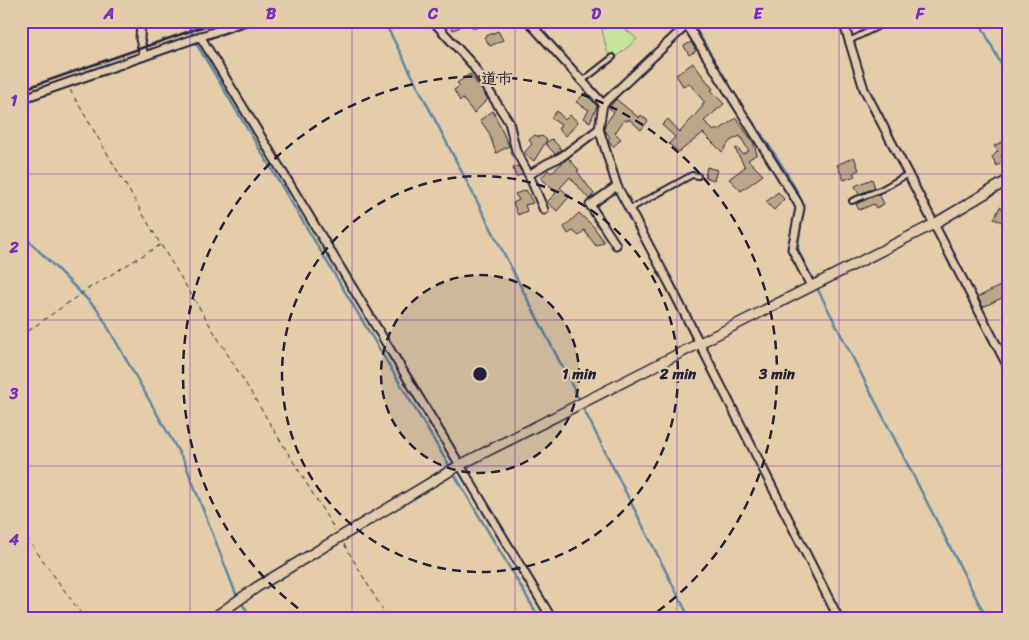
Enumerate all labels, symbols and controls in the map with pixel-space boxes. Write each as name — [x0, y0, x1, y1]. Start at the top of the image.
text: A — [103, 0, 114, 28]
text: B — [266, 0, 277, 28]
text: C — [427, 0, 439, 28]
text: D — [591, 0, 601, 28]
text: E — [754, 0, 764, 28]
text: F — [915, 0, 926, 28]
district label: 道市 — [481, 64, 513, 93]
text: 1 — [11, 86, 18, 115]
text: 2 — [8, 233, 19, 262]
text: 1 min — [562, 361, 597, 387]
text: 2 min — [659, 361, 697, 387]
text: 3 min — [758, 361, 796, 387]
centre of rings — [471, 365, 489, 383]
text: 3 — [9, 379, 19, 408]
text: 4 — [8, 525, 19, 554]

